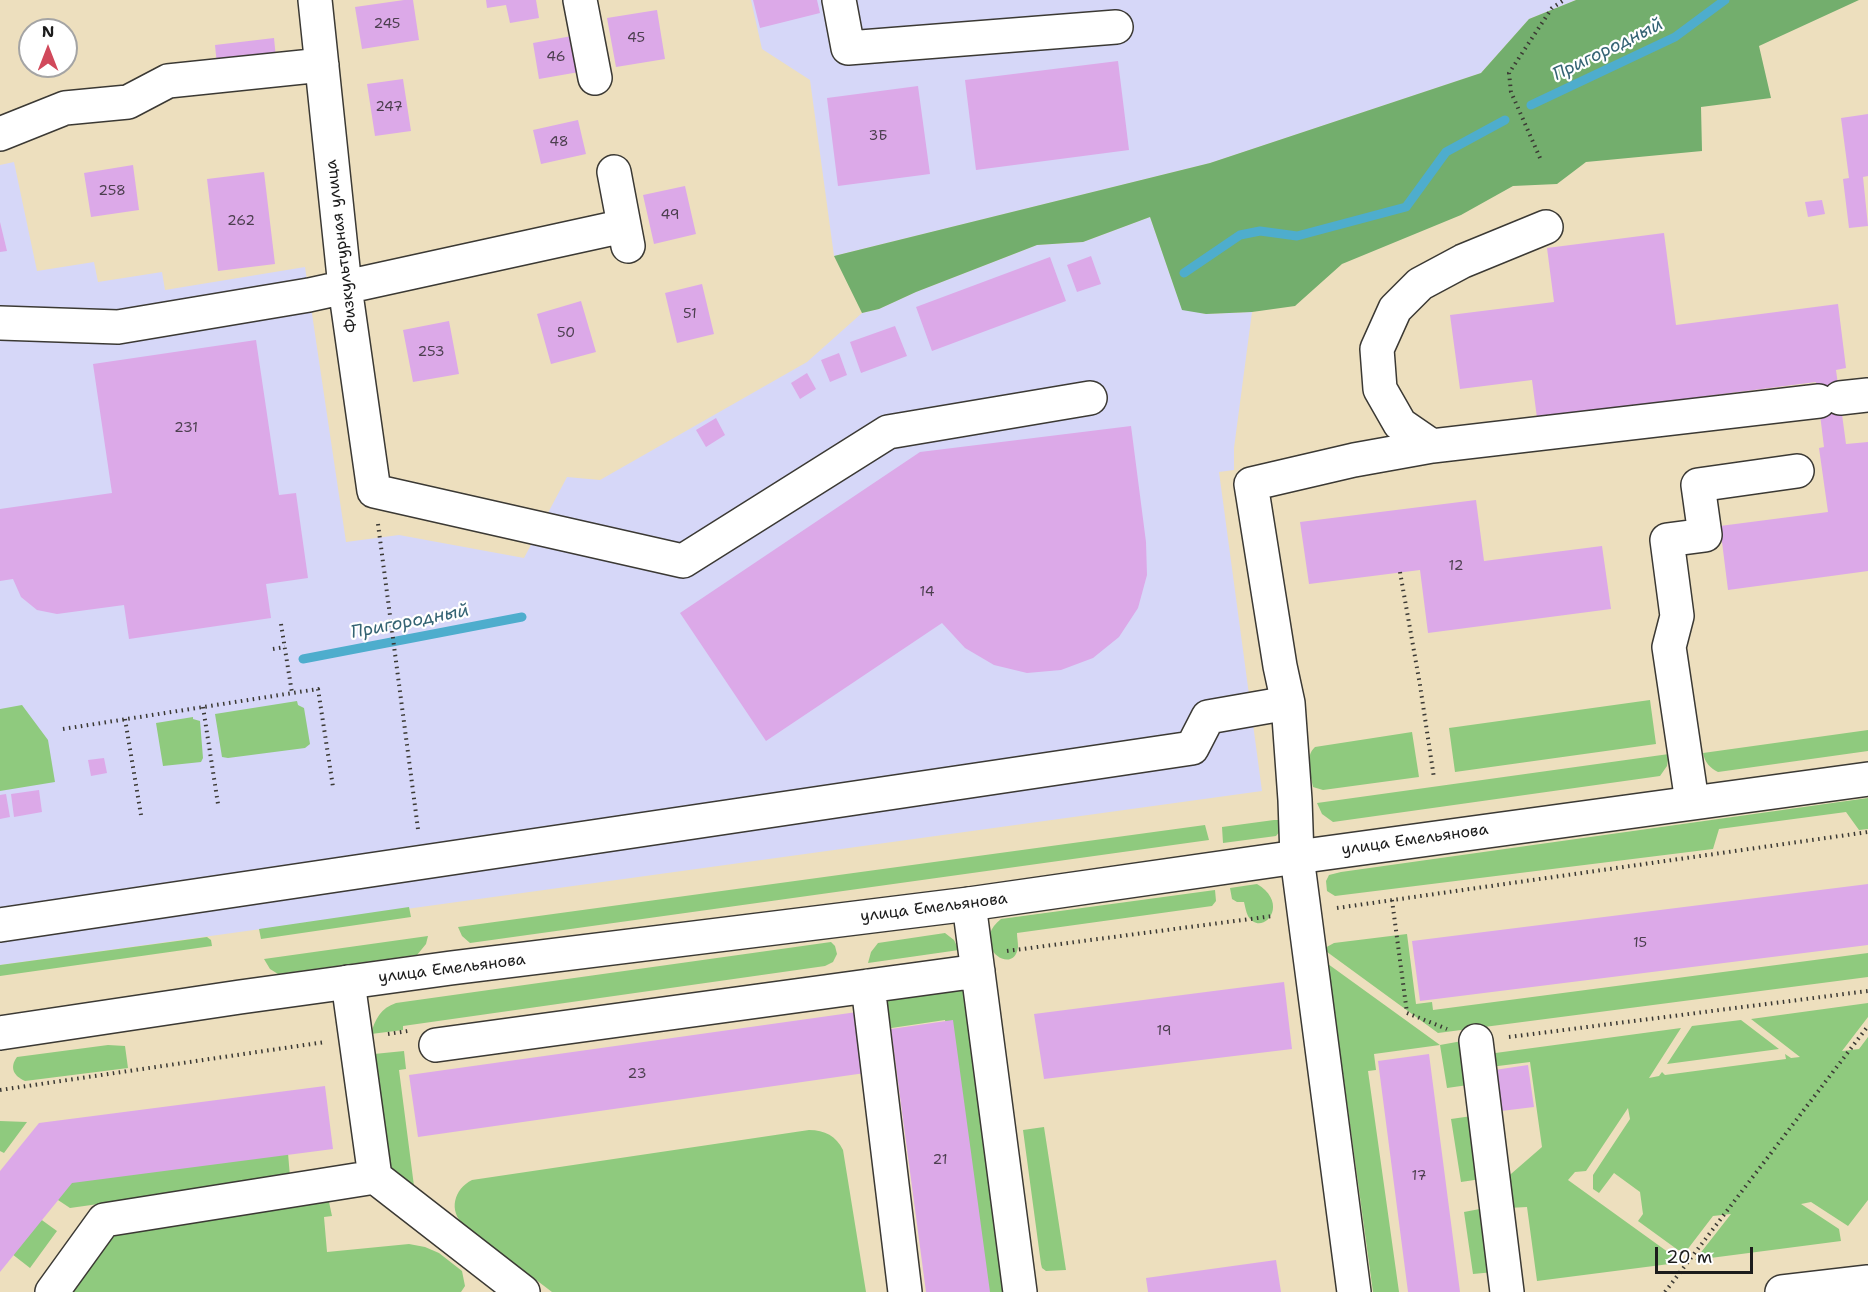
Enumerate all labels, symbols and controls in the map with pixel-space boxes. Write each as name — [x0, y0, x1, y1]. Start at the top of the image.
water label: Пригородный — [1549, 14, 1667, 86]
house number: 245 — [374, 16, 400, 32]
north arrow — [18, 18, 78, 78]
text: N — [42, 21, 54, 42]
house number: 45 — [627, 30, 645, 46]
house number: 46 — [546, 49, 566, 65]
house number: 247 — [375, 99, 403, 115]
house number: 3Б — [868, 128, 888, 144]
house number: 48 — [549, 134, 569, 150]
street label: Физкультурная улица — [322, 158, 362, 334]
house number: 258 — [98, 183, 126, 199]
house number: 49 — [661, 207, 679, 223]
house number: 262 — [227, 213, 255, 229]
house number: 51 — [683, 306, 697, 322]
house number: 50 — [557, 325, 575, 341]
house number: 253 — [417, 344, 445, 360]
house number: 231 — [174, 420, 198, 436]
house number: 12 — [1449, 558, 1463, 574]
house number: 14 — [919, 584, 935, 600]
water label: Пригородный — [349, 600, 471, 644]
street label: улица Емельянова — [1340, 820, 1490, 860]
street label: улица Емельянова — [859, 889, 1009, 927]
house number: 15 — [1633, 935, 1647, 951]
street label: улица Емельянова — [377, 950, 527, 988]
house number: 19 — [1156, 1023, 1172, 1039]
house number: 23 — [628, 1066, 646, 1082]
house number: 21 — [933, 1152, 947, 1168]
house number: 17 — [1412, 1168, 1426, 1184]
scale bar — [1658, 1235, 1756, 1273]
text: 20 m — [1666, 1245, 1712, 1269]

